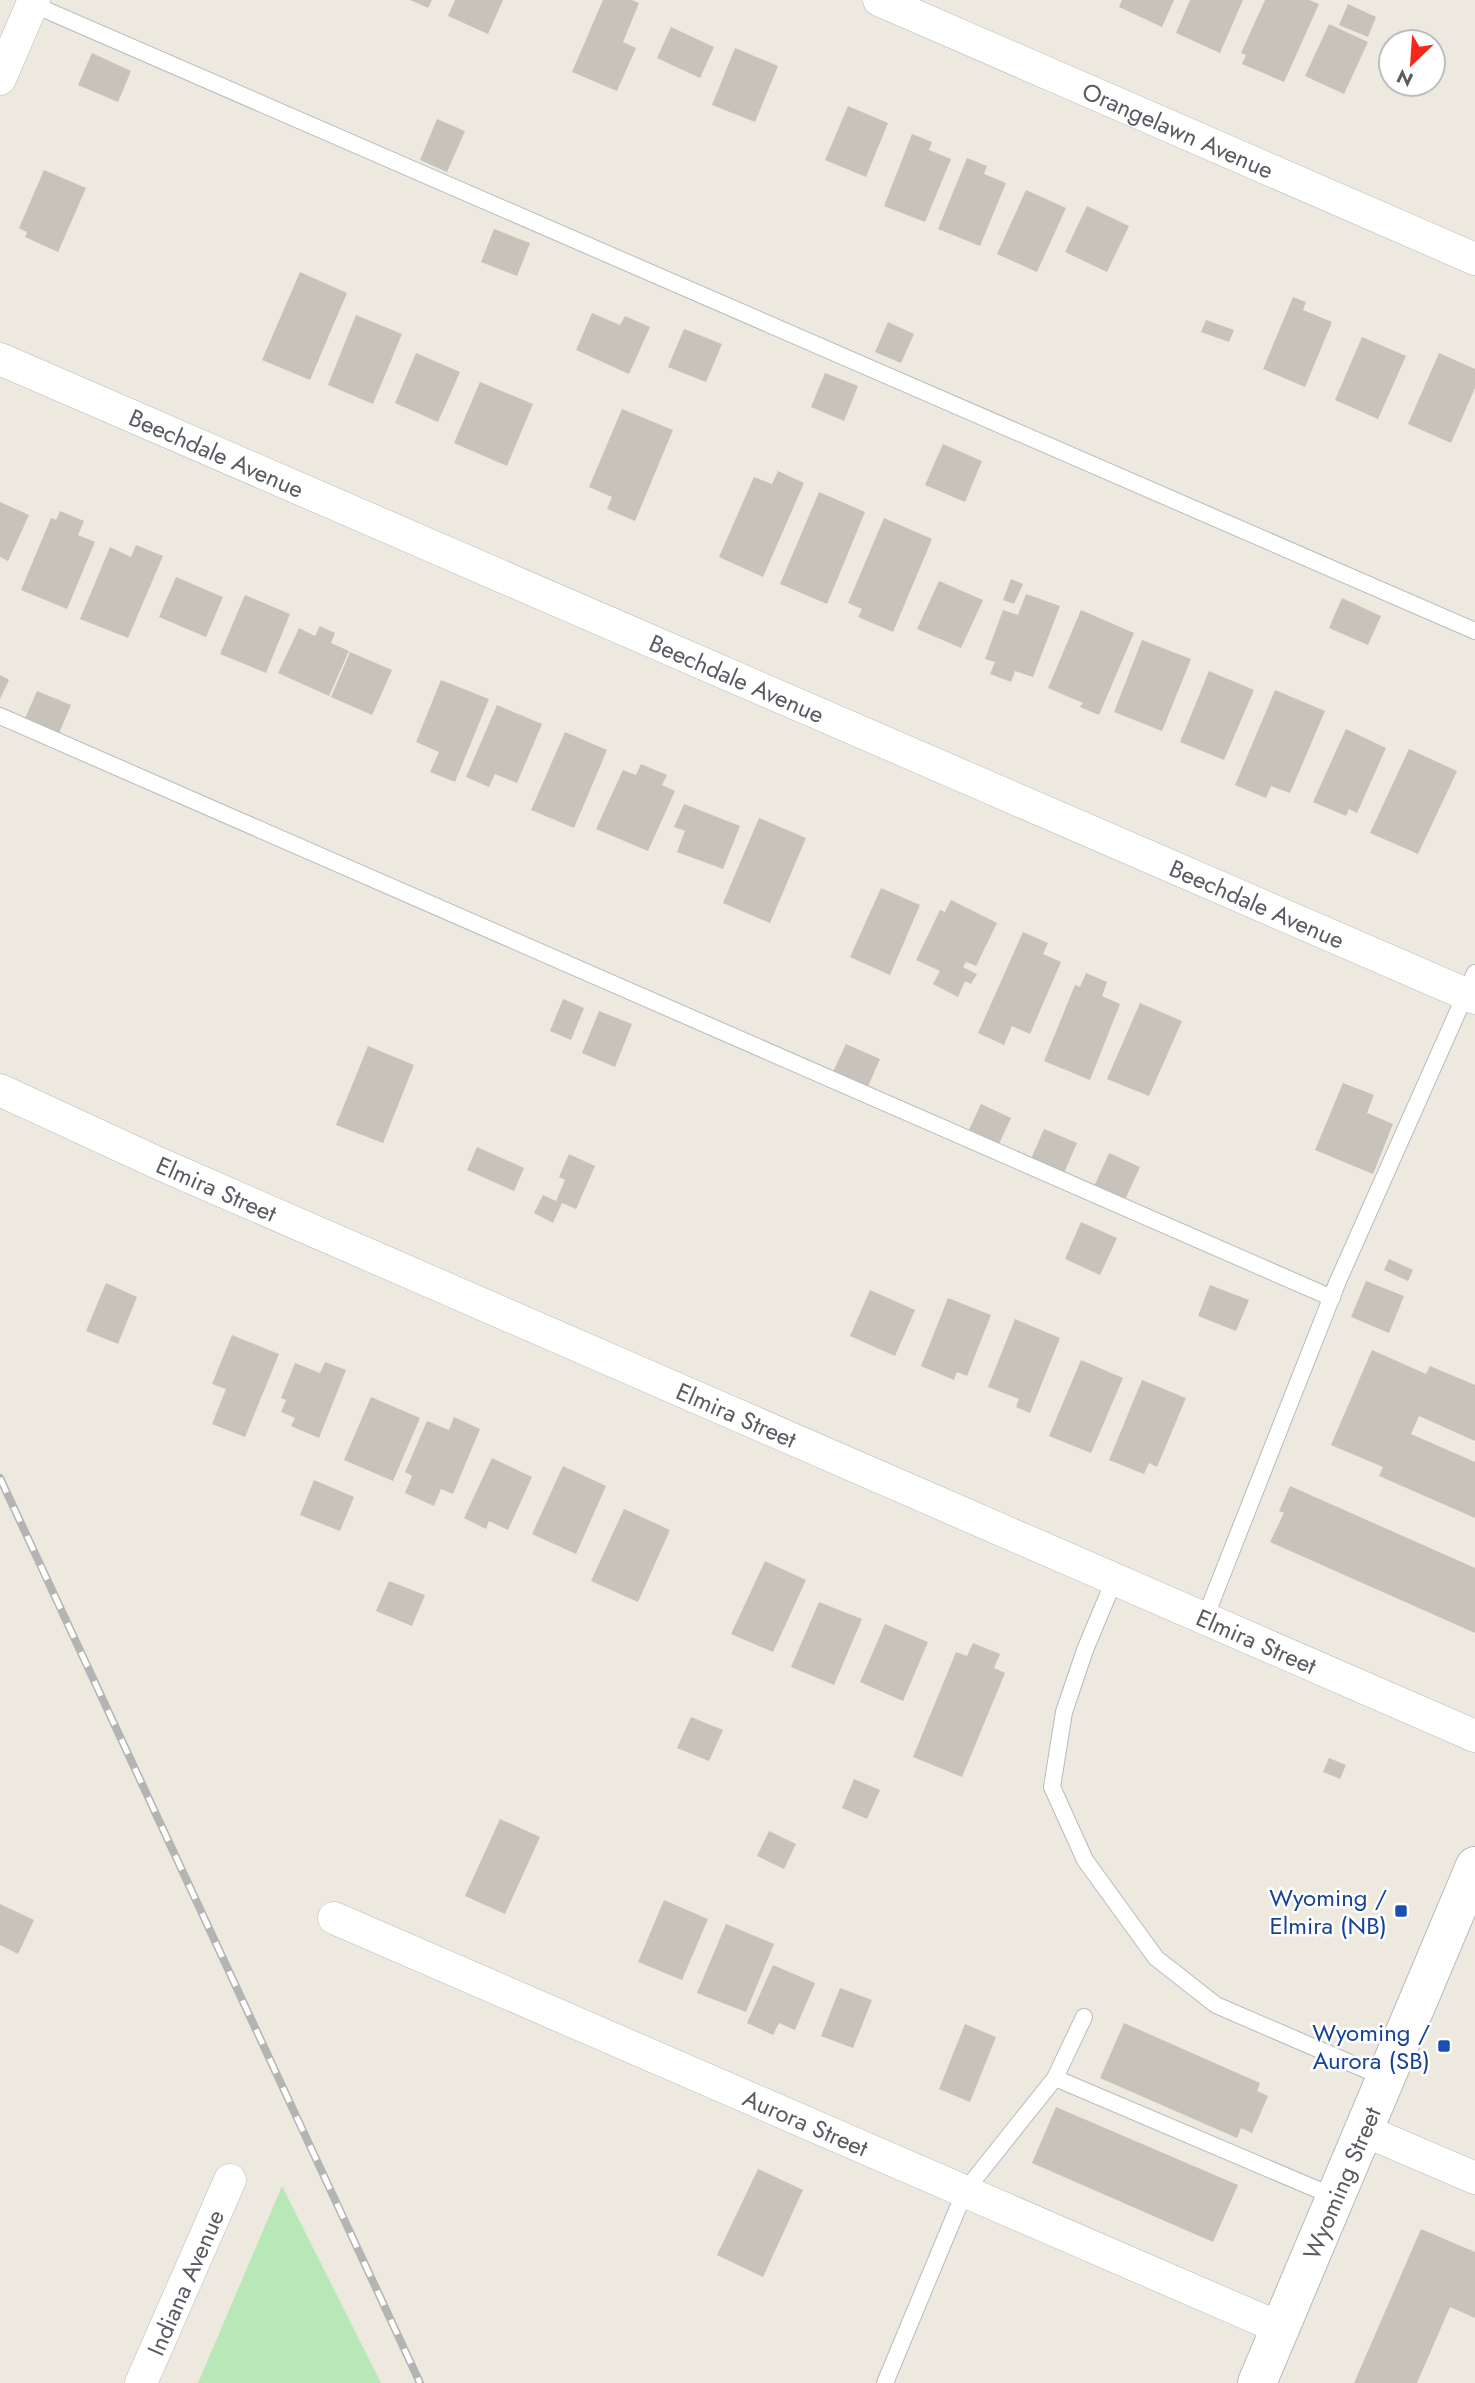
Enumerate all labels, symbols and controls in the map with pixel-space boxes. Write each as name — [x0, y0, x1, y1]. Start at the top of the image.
north arrow — [1377, 28, 1447, 98]
text: N — [1392, 63, 1418, 93]
street label: Orangelawn Avenue — [1077, 73, 1279, 187]
street label: Beechdale Avenue — [124, 400, 309, 506]
street label: Beechdale Avenue — [644, 625, 830, 732]
street label: Beechdale Avenue — [1164, 850, 1350, 957]
street label: Elmira Street — [151, 1147, 282, 1230]
street label: Elmira Street — [671, 1373, 802, 1456]
street label: Elmira Street — [1191, 1599, 1322, 1683]
place label: Wyoming / Elmira (NB) — [1269, 1880, 1387, 1943]
marker: Wyoming / Elmira (NB) — [1393, 1903, 1409, 1919]
place label: Wyoming / Aurora (SB) — [1312, 2015, 1430, 2078]
marker: Wyoming / Aurora (SB) — [1436, 2038, 1452, 2054]
street label: Aurora Street — [738, 2080, 874, 2165]
street label: Wyoming Street — [1294, 2101, 1389, 2265]
street label: Indiana Avenue — [138, 2204, 233, 2361]

